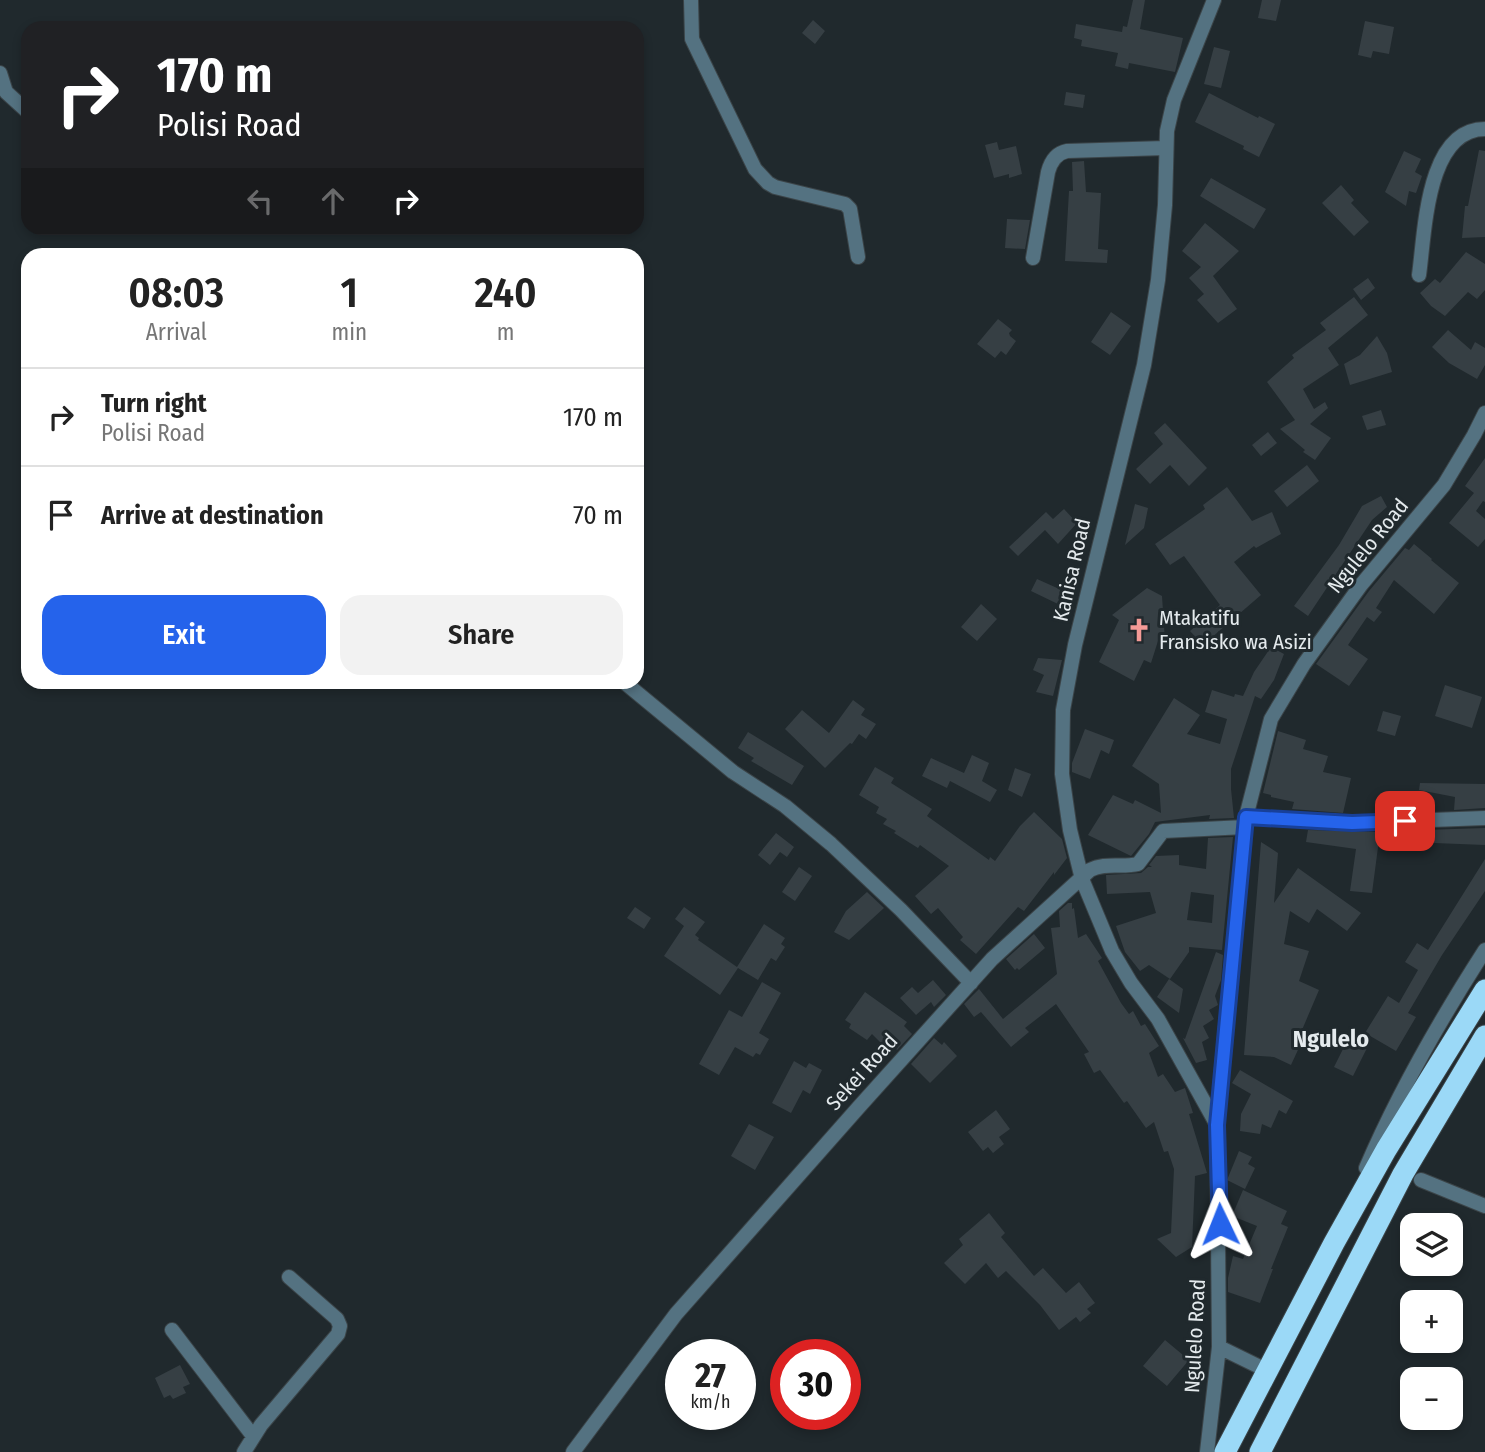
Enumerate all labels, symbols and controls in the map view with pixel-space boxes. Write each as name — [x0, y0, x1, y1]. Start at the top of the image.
text: 170 m — [157, 46, 273, 105]
icon: right — [42, 49, 133, 140]
text: Polisi Road — [157, 106, 302, 144]
icon: left — [241, 182, 279, 220]
icon: ahead — [314, 182, 352, 220]
icon: right — [387, 182, 425, 220]
text: 08:03 — [128, 268, 224, 318]
text: 1 — [341, 268, 358, 318]
text: 240 — [474, 268, 537, 318]
text: Arrival — [146, 318, 207, 346]
text: min — [332, 318, 367, 346]
text: m — [497, 318, 514, 346]
text: Turn right — [101, 388, 207, 419]
icon: right — [42, 398, 80, 436]
text: 170 m — [563, 402, 623, 433]
text: Polisi Road — [101, 419, 205, 447]
street label: Ngulelo Road — [1322, 493, 1414, 599]
icon: arrive — [42, 496, 80, 534]
text: Arrive at destination — [101, 500, 324, 531]
text: 70 m — [573, 500, 623, 531]
street label: Kanisa Road — [1048, 516, 1096, 624]
button: Exit — [42, 595, 326, 675]
button: Share — [340, 595, 623, 675]
place label: Mtakatifu Fransisko wa Asizi — [1159, 605, 1312, 655]
church icon: Mtakatifu Fransisko wa Asizi — [1125, 616, 1153, 644]
pin — [1375, 791, 1435, 851]
icon: arrive — [1386, 802, 1424, 840]
district label: Ngulelo — [1293, 1025, 1369, 1053]
street label: Sekei Road — [821, 1028, 903, 1116]
position arrow — [1183, 1187, 1257, 1261]
map controls — [1400, 1213, 1463, 1430]
button: layers — [1400, 1213, 1463, 1276]
street label: Ngulelo Road — [1179, 1278, 1211, 1394]
button: + — [1400, 1290, 1463, 1353]
speed limit sign: 30 — [770, 1339, 861, 1430]
text: 27 — [695, 1354, 726, 1396]
button: − — [1400, 1367, 1463, 1430]
text: km/h — [690, 1391, 731, 1413]

